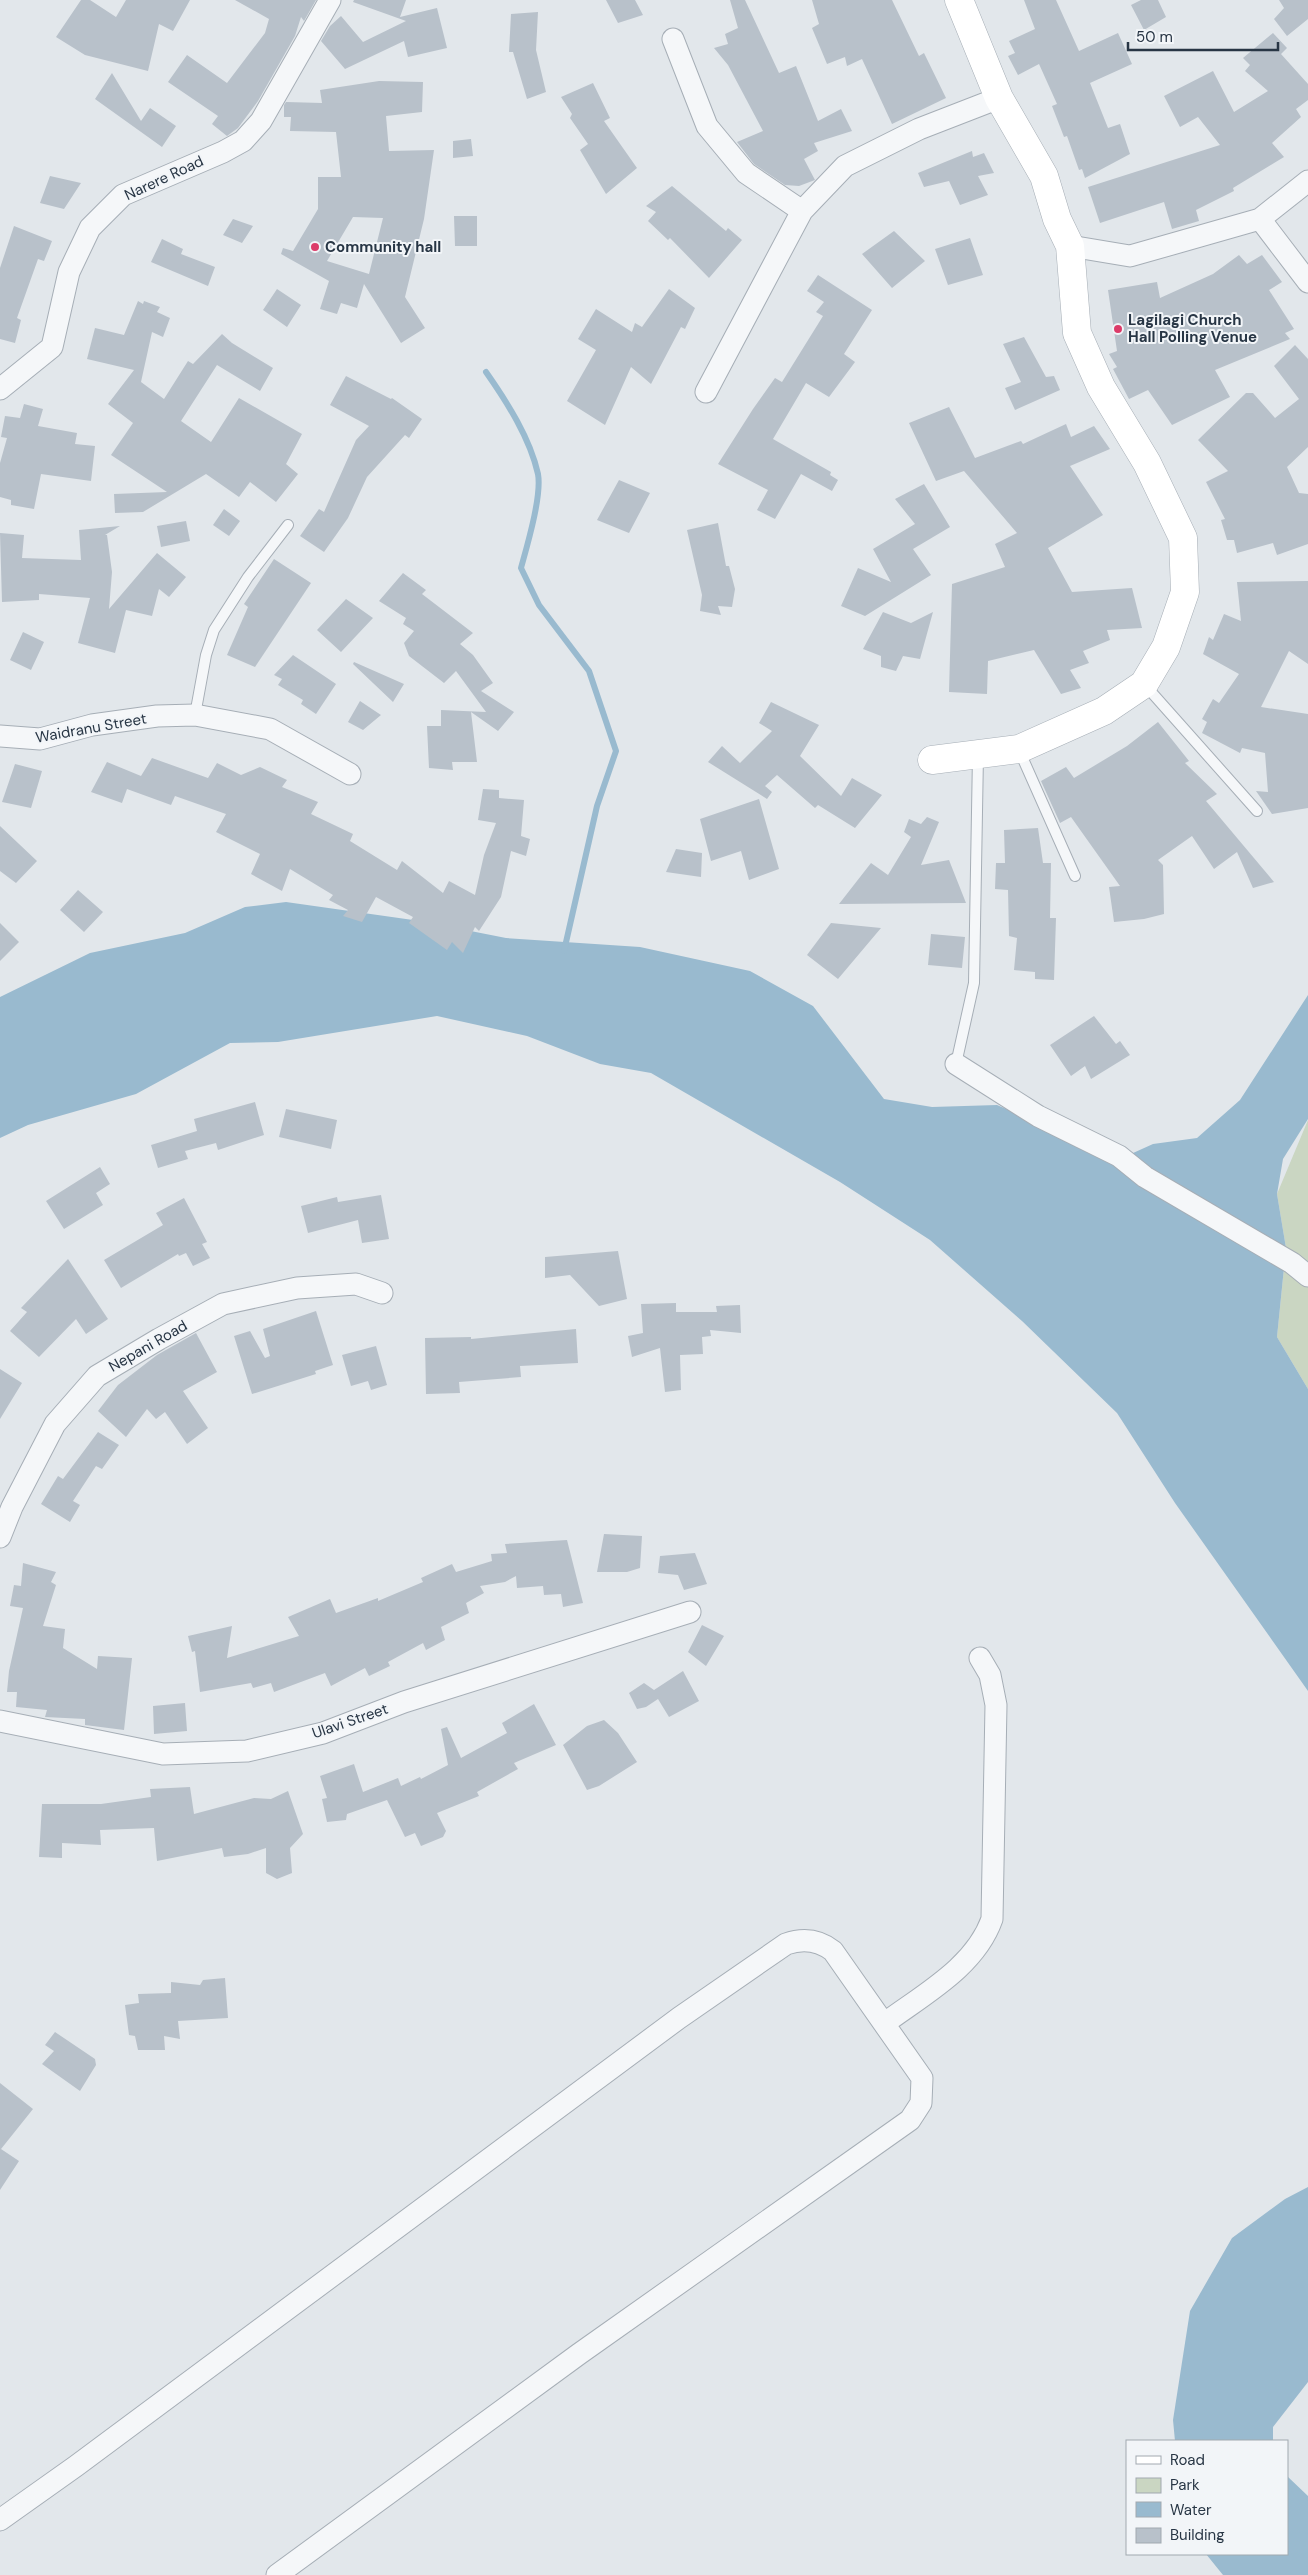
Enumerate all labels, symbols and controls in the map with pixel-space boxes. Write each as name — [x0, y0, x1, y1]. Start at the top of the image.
scale bar — [1128, 20, 1278, 52]
text: 50 m — [1136, 27, 1173, 47]
street label: Narere Road — [121, 151, 207, 205]
place label: Community hall — [325, 237, 441, 257]
marker: Community hall — [309, 241, 321, 253]
place label: Lagilagi Church Hall Polling Venue — [1128, 310, 1257, 347]
marker: Lagilagi Church Hall Polling Venue — [1112, 323, 1124, 335]
street label: Waidranu Street — [34, 708, 148, 748]
street label: Nepani Road — [105, 1315, 191, 1377]
street label: Ulavi Street — [309, 1699, 391, 1743]
legend — [1126, 2440, 1288, 2555]
text: Road — [1170, 2450, 1205, 2470]
text: Park — [1170, 2475, 1200, 2495]
text: Water — [1170, 2500, 1212, 2520]
text: Building — [1170, 2525, 1225, 2545]

